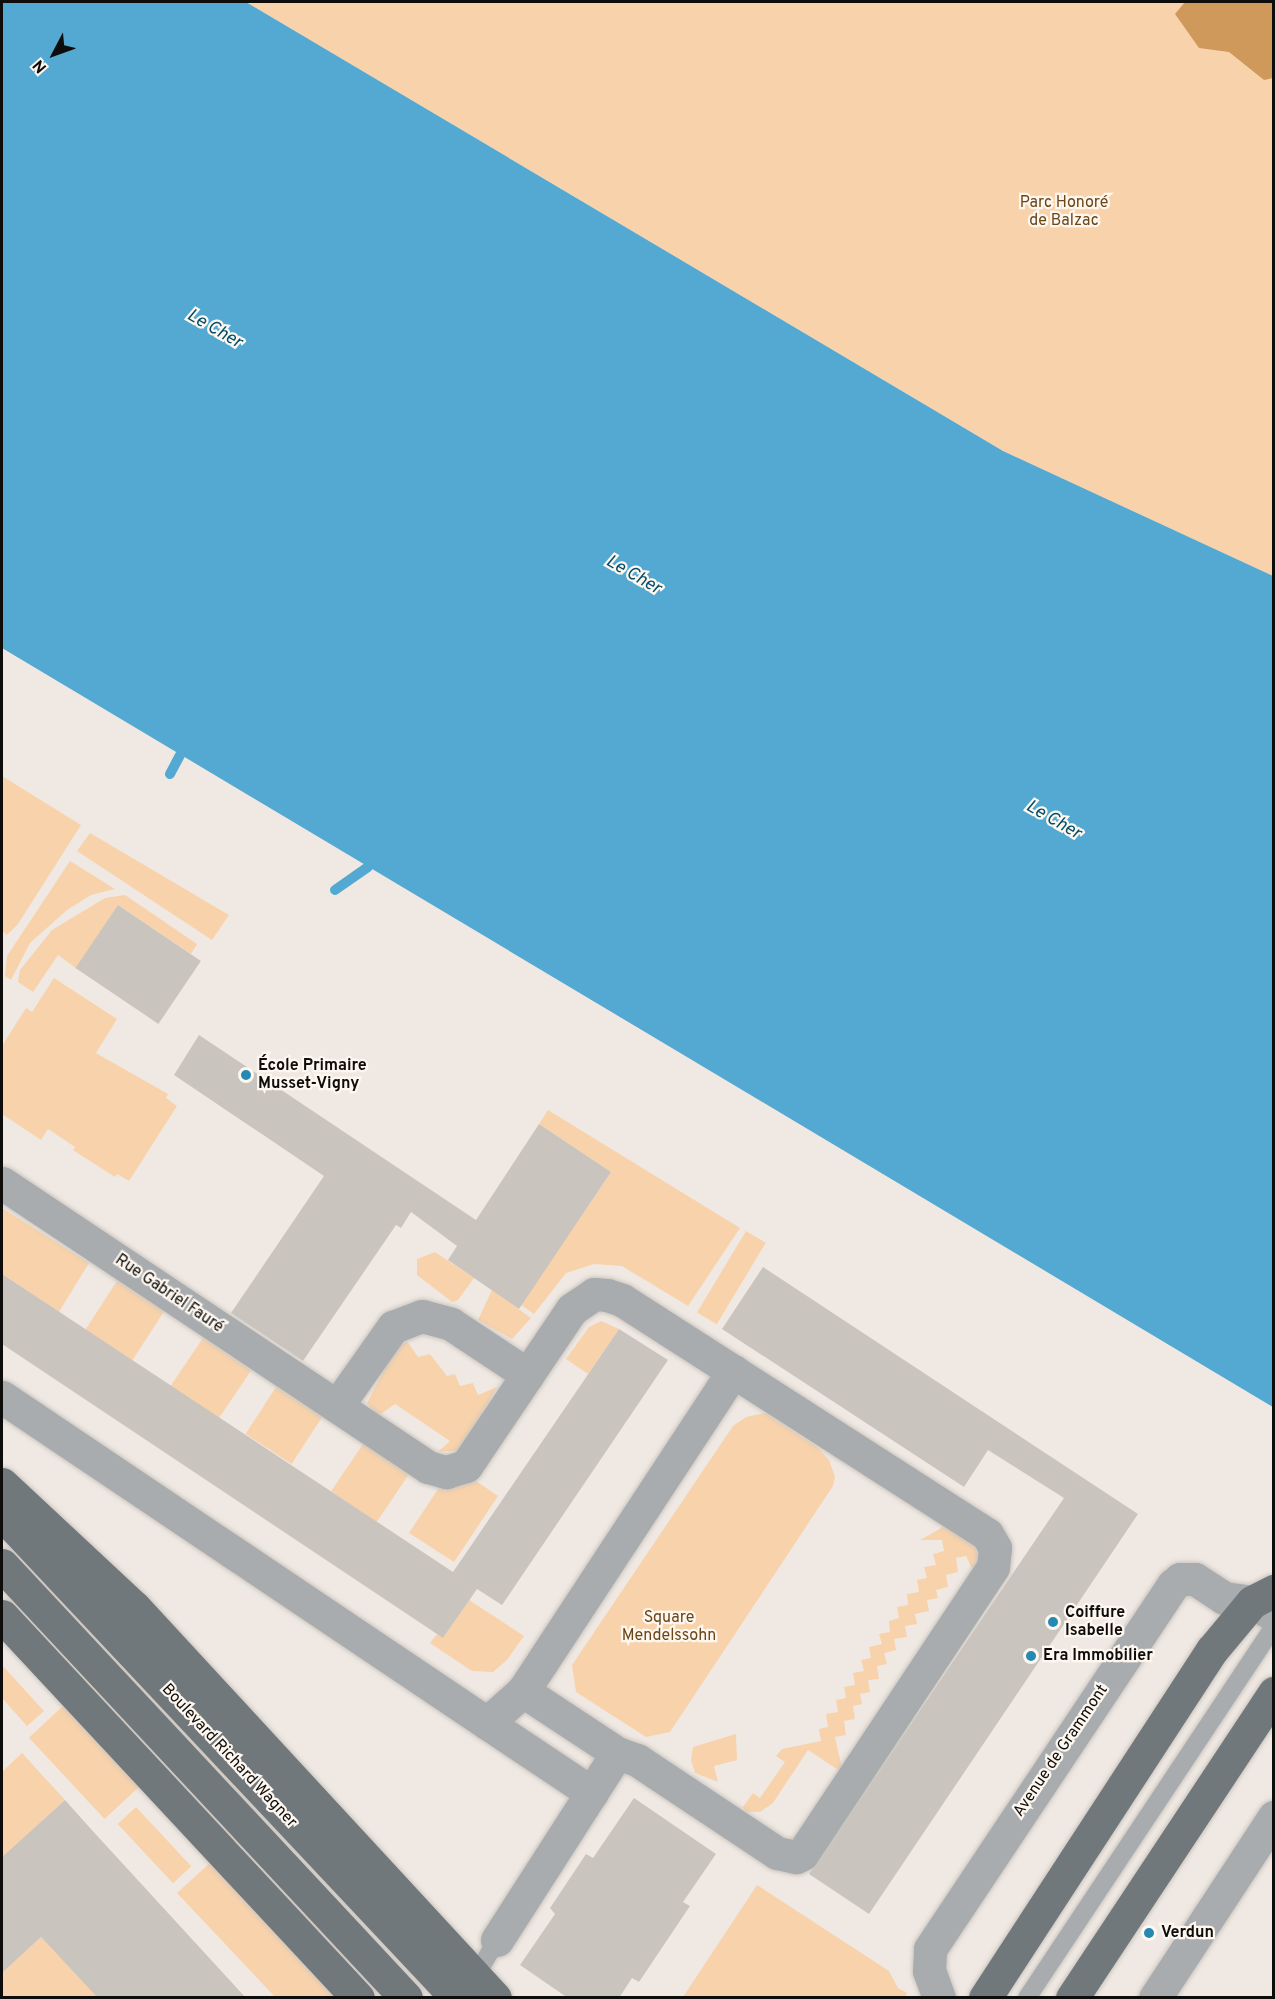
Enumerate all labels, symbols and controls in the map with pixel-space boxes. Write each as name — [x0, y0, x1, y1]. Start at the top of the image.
north arrow — [24, 24, 84, 84]
text: N — [29, 55, 52, 77]
park label: Parc Honoré de Balzac — [1020, 193, 1108, 231]
water label: Le Cher — [183, 306, 245, 354]
water label: Le Cher — [602, 552, 664, 600]
water label: Le Cher — [1022, 797, 1084, 845]
place label: École Primaire Musset-Vigny — [258, 1056, 367, 1094]
marker: École Primaire Musset-Vigny — [239, 1068, 253, 1082]
street label: Rue Gabriel Fauré — [111, 1251, 227, 1337]
place label: Coiffure Isabelle — [1065, 1603, 1125, 1641]
park label: Square Mendelssohn — [622, 1608, 716, 1646]
marker: Coiffure Isabelle — [1046, 1615, 1060, 1629]
place label: Era Immobilier — [1043, 1646, 1153, 1666]
marker: Era Immobilier — [1024, 1649, 1038, 1663]
street label: Boulevard Richard Wagner — [157, 1680, 301, 1832]
street label: Avenue de Grammont — [1010, 1681, 1112, 1821]
place label: Verdun — [1161, 1923, 1214, 1943]
marker: Verdun — [1142, 1926, 1156, 1940]

